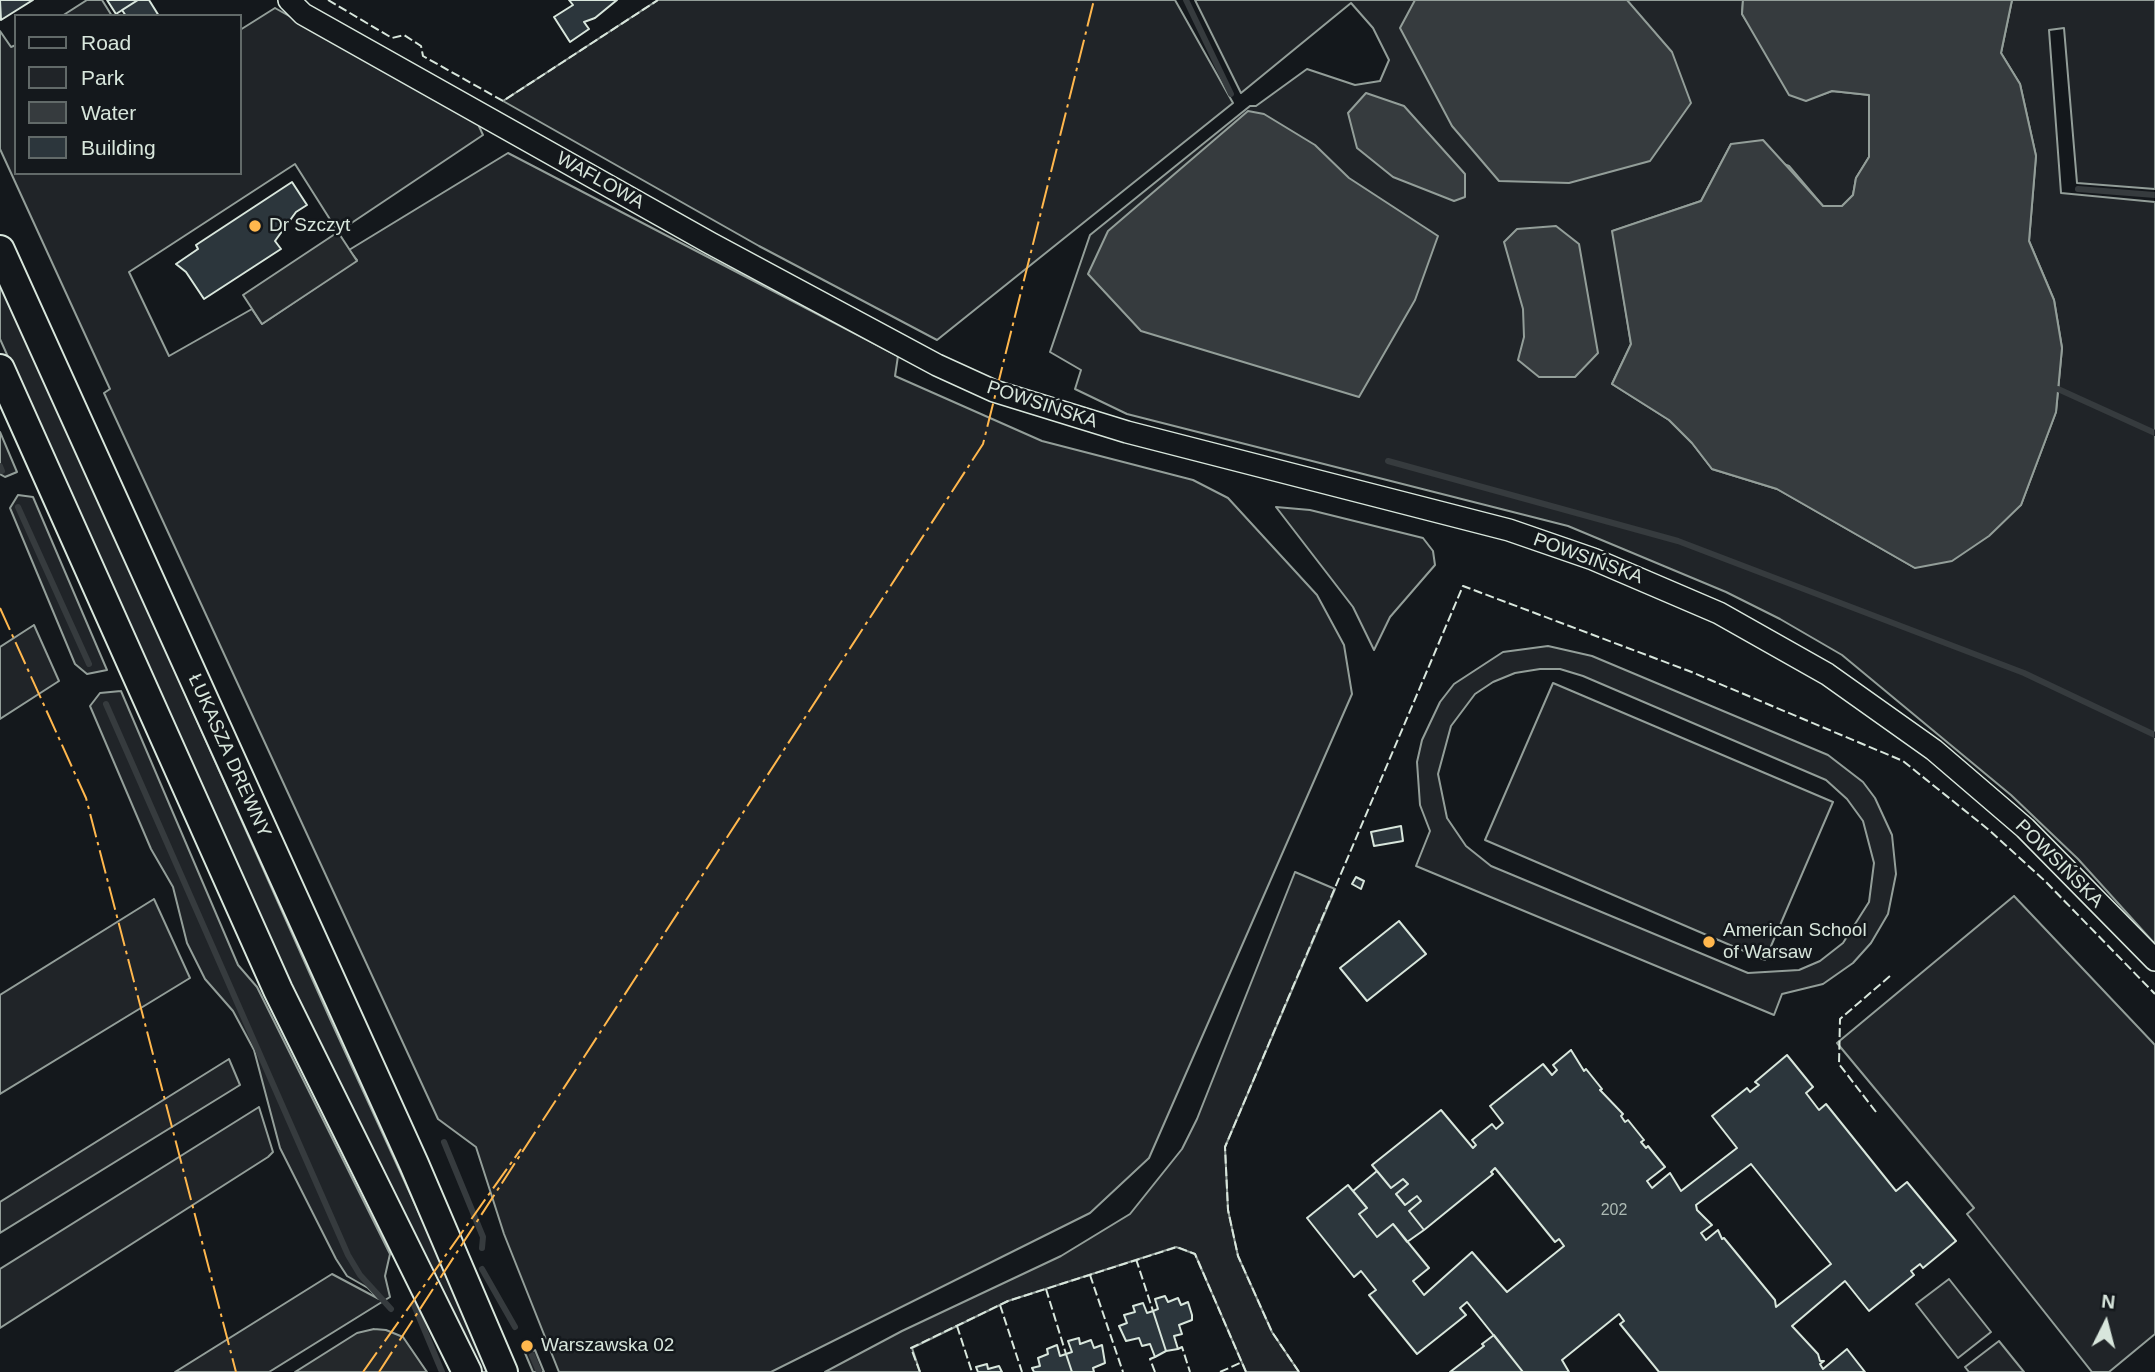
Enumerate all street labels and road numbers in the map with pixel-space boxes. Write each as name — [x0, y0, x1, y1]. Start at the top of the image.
street label: WAFLOWA — [552, 148, 648, 214]
street label: POWSIŃSKA — [984, 376, 1100, 434]
street label: POWSIŃSKA — [1530, 529, 1646, 589]
street label: ŁUKASZA DREWNY — [183, 671, 275, 841]
street label: POWSIŃSKA — [2010, 815, 2108, 913]

